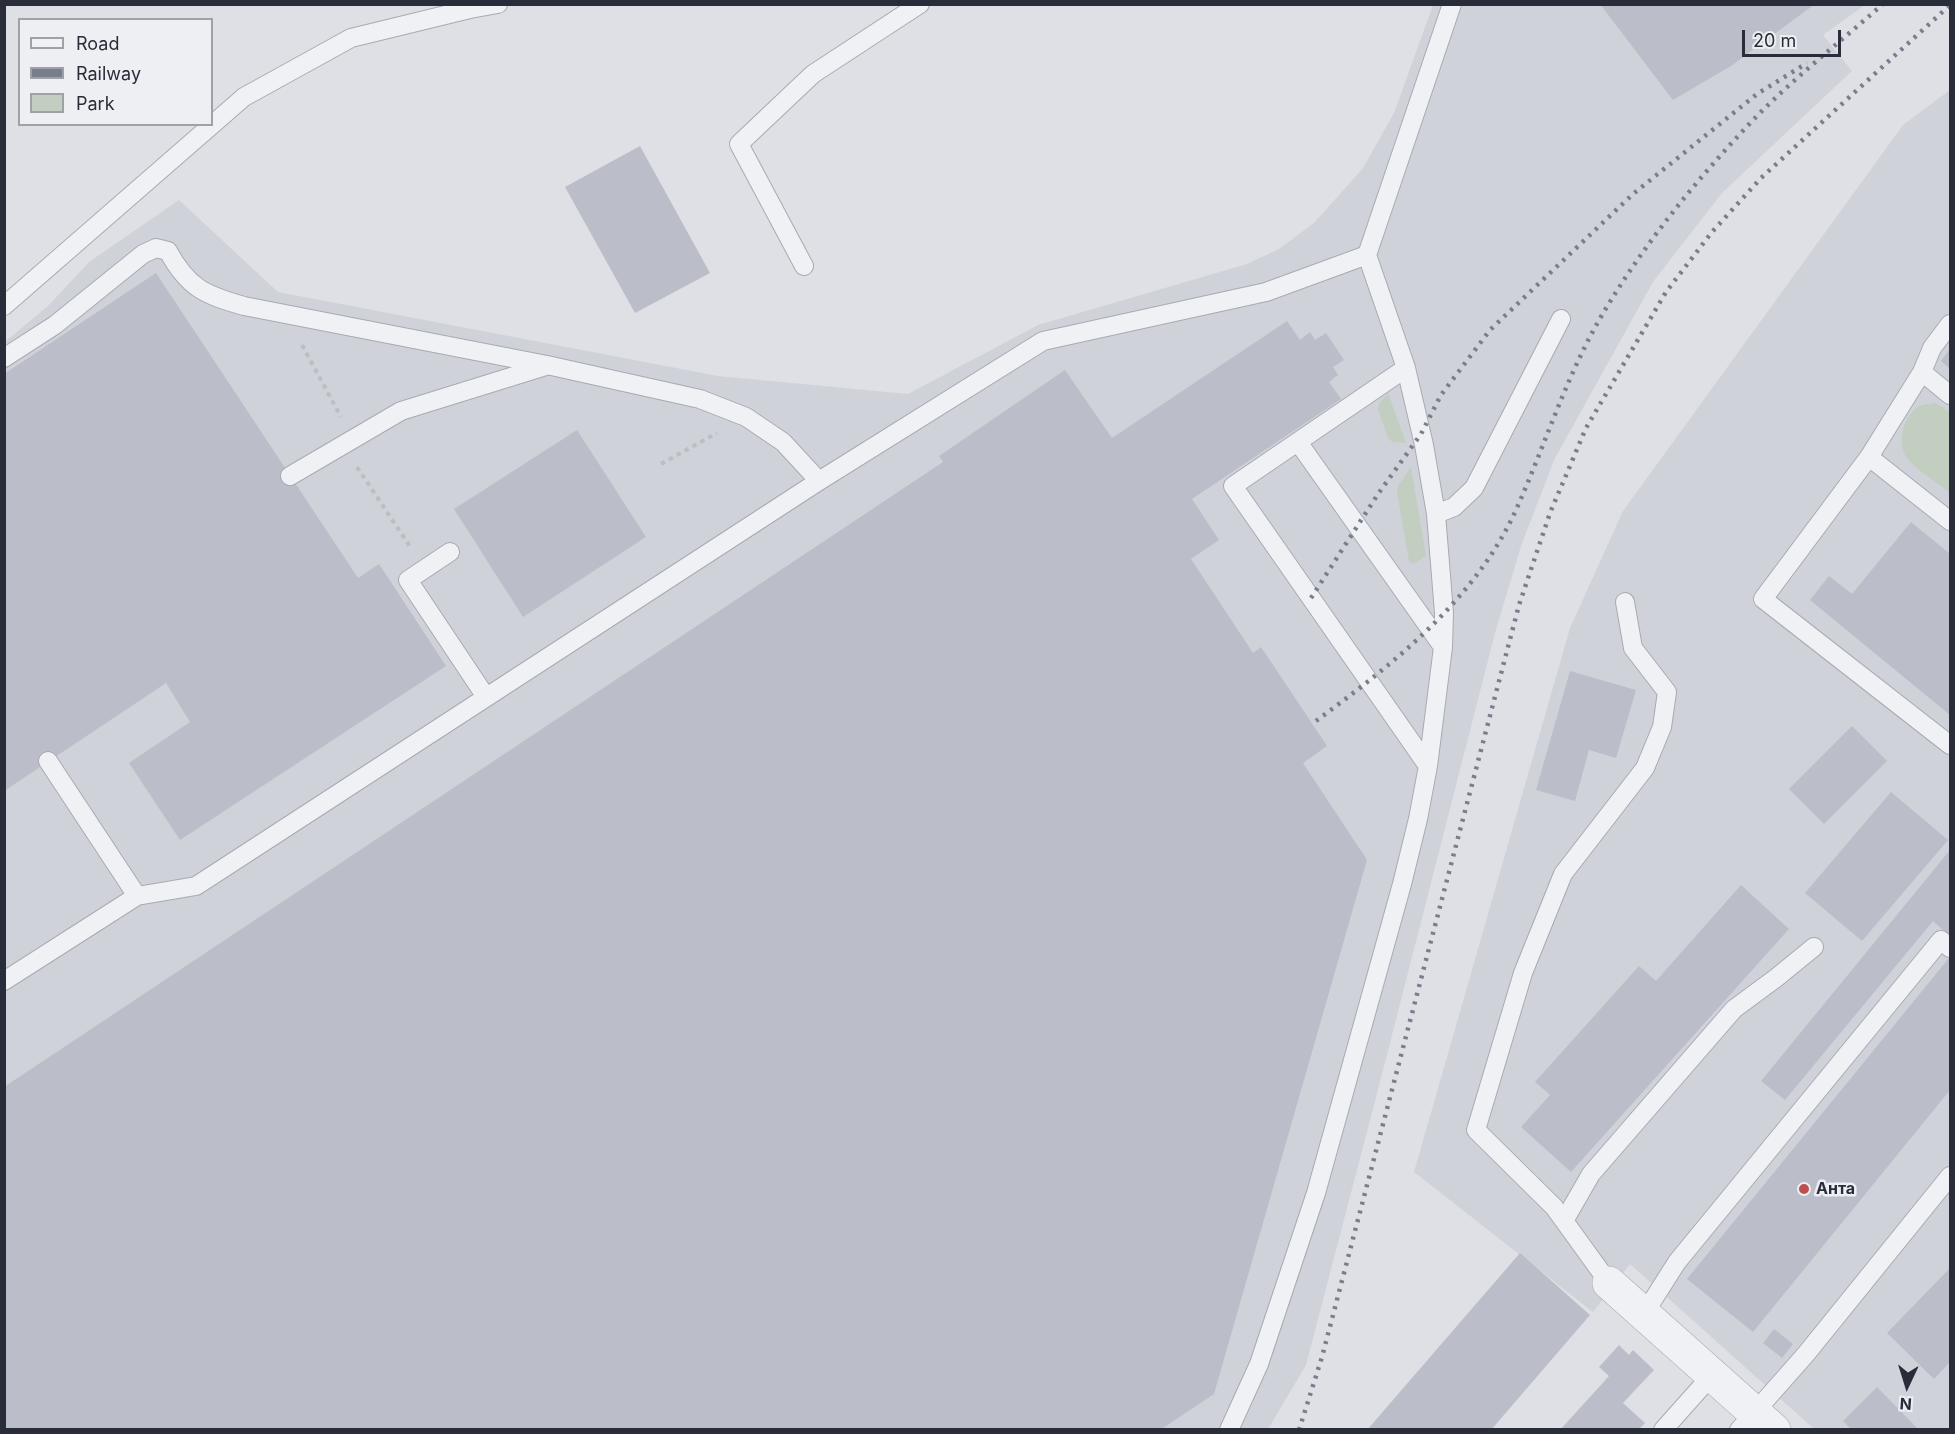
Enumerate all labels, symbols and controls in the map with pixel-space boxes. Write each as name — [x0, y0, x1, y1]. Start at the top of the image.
legend — [18, 18, 213, 126]
scale bar — [1745, 18, 1844, 56]
text: 20 m — [1753, 30, 1796, 51]
text: Road — [76, 33, 119, 54]
text: Railway — [76, 63, 141, 84]
text: Park — [76, 93, 115, 114]
place label: Анта — [1816, 1179, 1855, 1199]
marker: Анта — [1797, 1182, 1811, 1196]
north arrow — [1877, 1356, 1937, 1416]
text: N — [1899, 1394, 1913, 1414]

